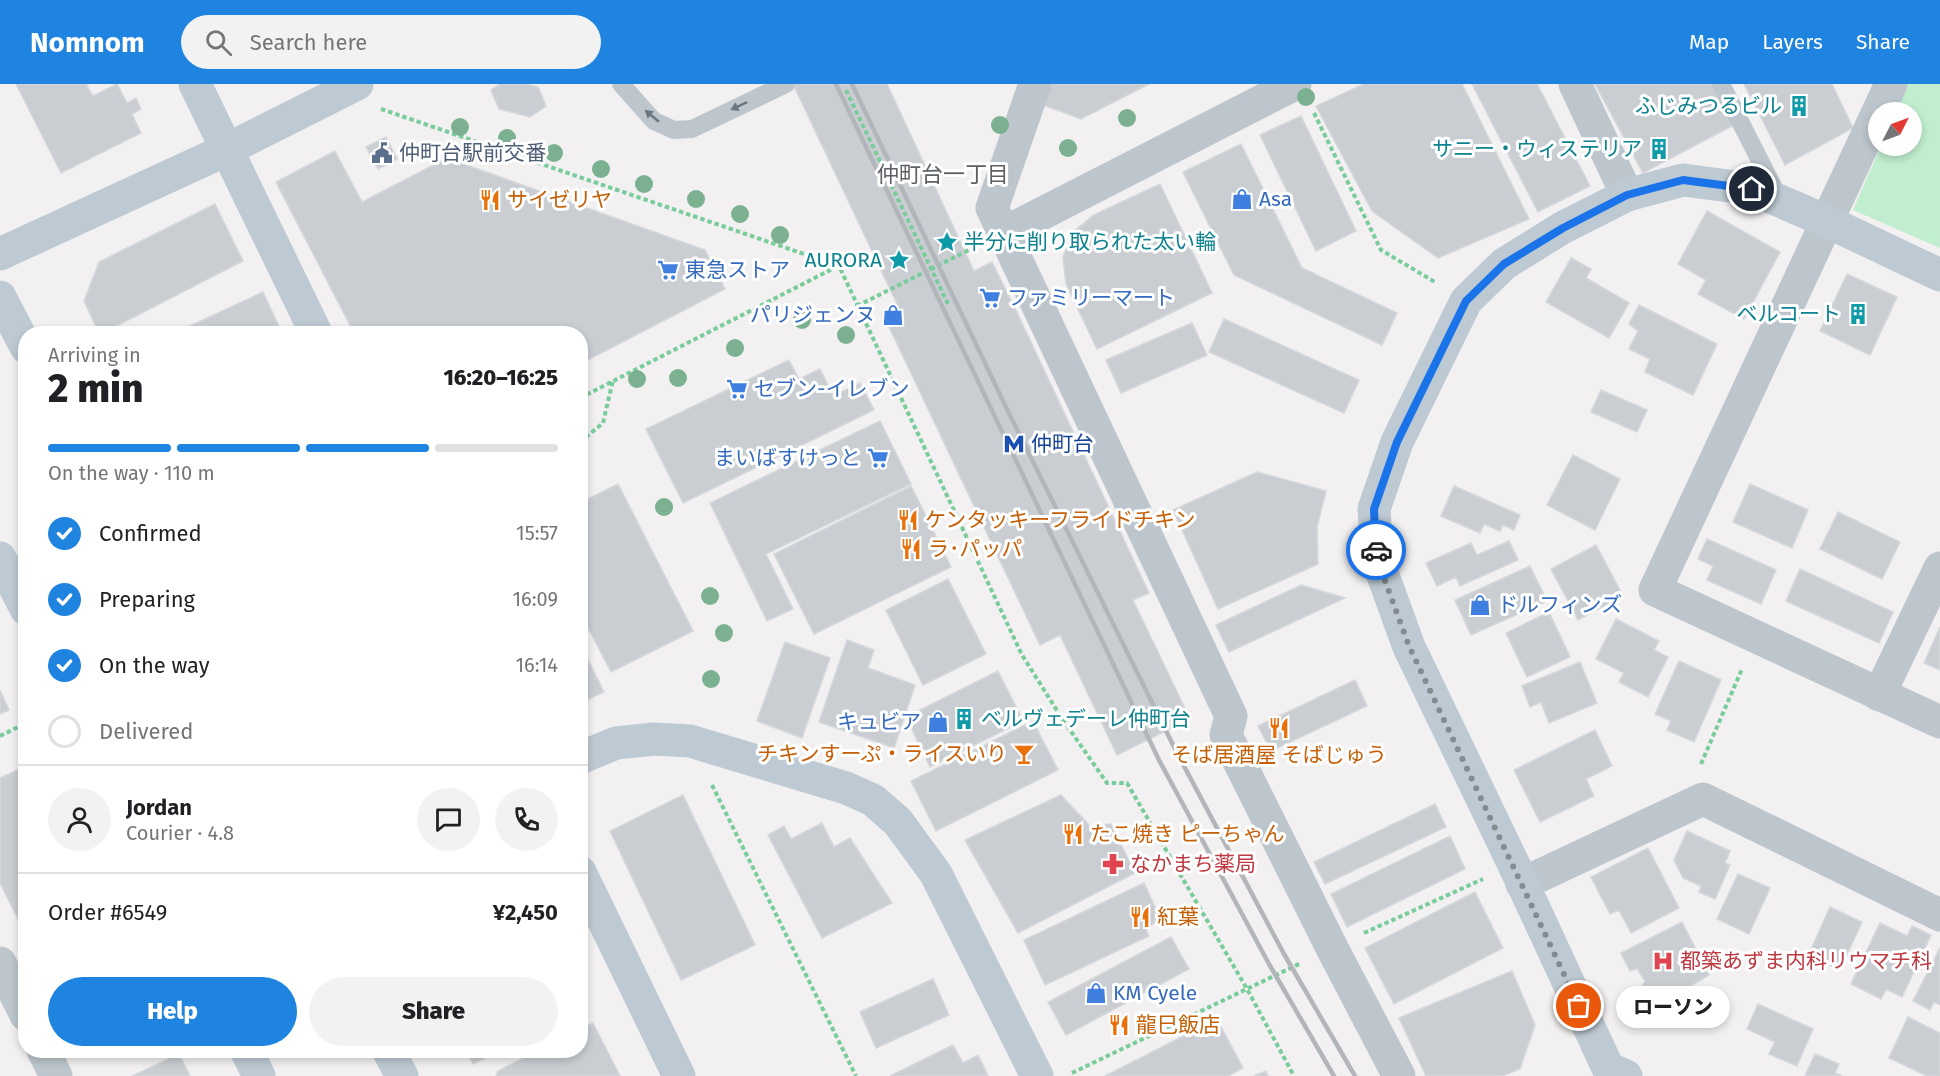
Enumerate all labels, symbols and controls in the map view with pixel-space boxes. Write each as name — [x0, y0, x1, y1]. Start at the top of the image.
search box — [181, 15, 601, 69]
text: Nomnom — [30, 26, 145, 59]
icon: search — [202, 26, 235, 59]
text: Search here — [250, 29, 367, 56]
text: Map — [1689, 29, 1729, 55]
text: Layers — [1762, 29, 1823, 55]
text: Share — [1856, 29, 1910, 55]
place label: ふじみつるビル — [1635, 93, 1782, 119]
building icon: ふじみつるビル — [1787, 94, 1811, 118]
one-way arrow — [731, 102, 748, 111]
north arrow — [1868, 102, 1922, 156]
map controls — [1868, 102, 1922, 156]
one-way arrow — [644, 110, 660, 123]
place label: サニー・ウィステリア — [1432, 136, 1642, 162]
building icon: サニー・ウィステリア — [1647, 137, 1671, 161]
place label: 仲町台駅前交番 — [399, 140, 546, 166]
public building icon: 仲町台駅前交番 — [370, 141, 394, 165]
district label: 仲町台一丁目 — [877, 161, 1009, 188]
pin — [1726, 163, 1777, 214]
icon: home — [1735, 172, 1768, 205]
place label: Asa — [1259, 186, 1292, 212]
place label: サイゼリヤ — [507, 187, 612, 213]
shop icon: Asa — [1230, 187, 1254, 211]
restaurant icon: サイゼリヤ — [478, 188, 502, 212]
place label: 半分に削り取られた太い輪 — [964, 229, 1216, 255]
place icon: 半分に削り取られた太い輪 — [935, 230, 959, 254]
place label: AURORA — [804, 247, 882, 273]
place icon: AURORA — [887, 248, 911, 272]
place label: 東急ストア — [685, 257, 790, 283]
supermarket icon: 東急ストア — [656, 258, 680, 282]
place label: ファミリーマート — [1007, 285, 1175, 311]
supermarket icon: ファミリーマート — [978, 286, 1002, 310]
place label: ベルコート — [1736, 301, 1841, 327]
place label: パリジェンヌ — [750, 302, 876, 328]
building icon: ベルコート — [1846, 302, 1870, 326]
shop icon: パリジェンヌ — [881, 303, 905, 327]
text: Arriving in — [48, 343, 141, 367]
text: 16:20–16:25 — [443, 364, 558, 391]
text: 2 min — [48, 366, 144, 412]
place label: セブン-イレブン — [754, 376, 909, 402]
supermarket icon: セブン-イレブン — [725, 377, 749, 401]
place label: 仲町台 — [1031, 431, 1094, 457]
metro station icon: 仲町台 — [1002, 432, 1026, 456]
place label: まいばすけっと — [714, 445, 861, 471]
supermarket icon: まいばすけっと — [866, 446, 890, 470]
text: On the way · 110 m — [48, 461, 215, 485]
place label: ケンタッキーフライドチキン — [925, 507, 1195, 533]
restaurant icon: ケンタッキーフライドチキン — [896, 508, 920, 532]
icon: check — [48, 517, 81, 550]
text: Confirmed — [99, 520, 202, 547]
courier — [1346, 520, 1406, 580]
text: 15:57 — [516, 521, 558, 545]
icon: car — [1360, 534, 1393, 567]
place label: ラ･パッパ — [928, 536, 1023, 562]
restaurant icon: ラ･パッパ — [899, 537, 923, 561]
icon: check — [48, 583, 81, 616]
text: Preparing — [99, 586, 195, 613]
text: 16:09 — [512, 587, 558, 611]
place label: ドルフィンズ — [1497, 592, 1622, 618]
shop icon: ドルフィンズ — [1468, 593, 1492, 617]
icon: check — [48, 649, 81, 682]
text: On the way — [99, 652, 210, 679]
text: 16:14 — [515, 653, 558, 677]
place label: ベルヴェデーレ仲町台 — [981, 706, 1191, 732]
building icon: ベルヴェデーレ仲町台 — [952, 707, 976, 731]
place label: キュビア — [837, 709, 921, 735]
shop icon: キュビア — [926, 710, 950, 734]
restaurant icon: そば居酒屋 そばじゅう — [1267, 716, 1291, 740]
text: Delivered — [99, 718, 194, 745]
place label: チキンすーぷ・ライスいり — [757, 741, 1007, 767]
bar icon: チキンすーぷ・ライスいり — [1012, 742, 1036, 766]
place label: そば居酒屋 そばじゅう — [1171, 742, 1387, 768]
button: person — [48, 788, 111, 851]
button: chat — [417, 788, 480, 851]
button: phone — [495, 788, 558, 851]
text: Jordan — [126, 794, 192, 821]
text: Courier · 4.8 — [126, 821, 234, 845]
place label: たこ焼き ピーちゃん — [1090, 821, 1285, 847]
restaurant icon: たこ焼き ピーちゃん — [1061, 822, 1085, 846]
place label: なかまち薬局 — [1130, 851, 1256, 877]
pharmacy icon: なかまち薬局 — [1101, 852, 1125, 876]
text: Order #6549 — [48, 899, 167, 926]
text: ¥2,450 — [493, 899, 558, 926]
place label: 紅葉 — [1157, 904, 1199, 930]
restaurant icon: 紅葉 — [1128, 905, 1152, 929]
place label: 都築あずま内科リウマチ科 — [1680, 948, 1932, 974]
hospital icon: 都築あずま内科リウマチ科 — [1651, 949, 1675, 973]
button: Help — [48, 977, 297, 1046]
button: Share — [309, 977, 558, 1046]
place label: KM Cyele — [1113, 980, 1197, 1006]
pin — [1553, 980, 1604, 1031]
shop icon: KM Cyele — [1084, 981, 1108, 1005]
callout: ローソン — [1615, 985, 1729, 1027]
icon: bag — [1562, 989, 1595, 1022]
text: ローソン — [1633, 995, 1713, 1019]
place label: 龍巳飯店 — [1136, 1012, 1220, 1038]
restaurant icon: 龍巳飯店 — [1107, 1013, 1131, 1037]

